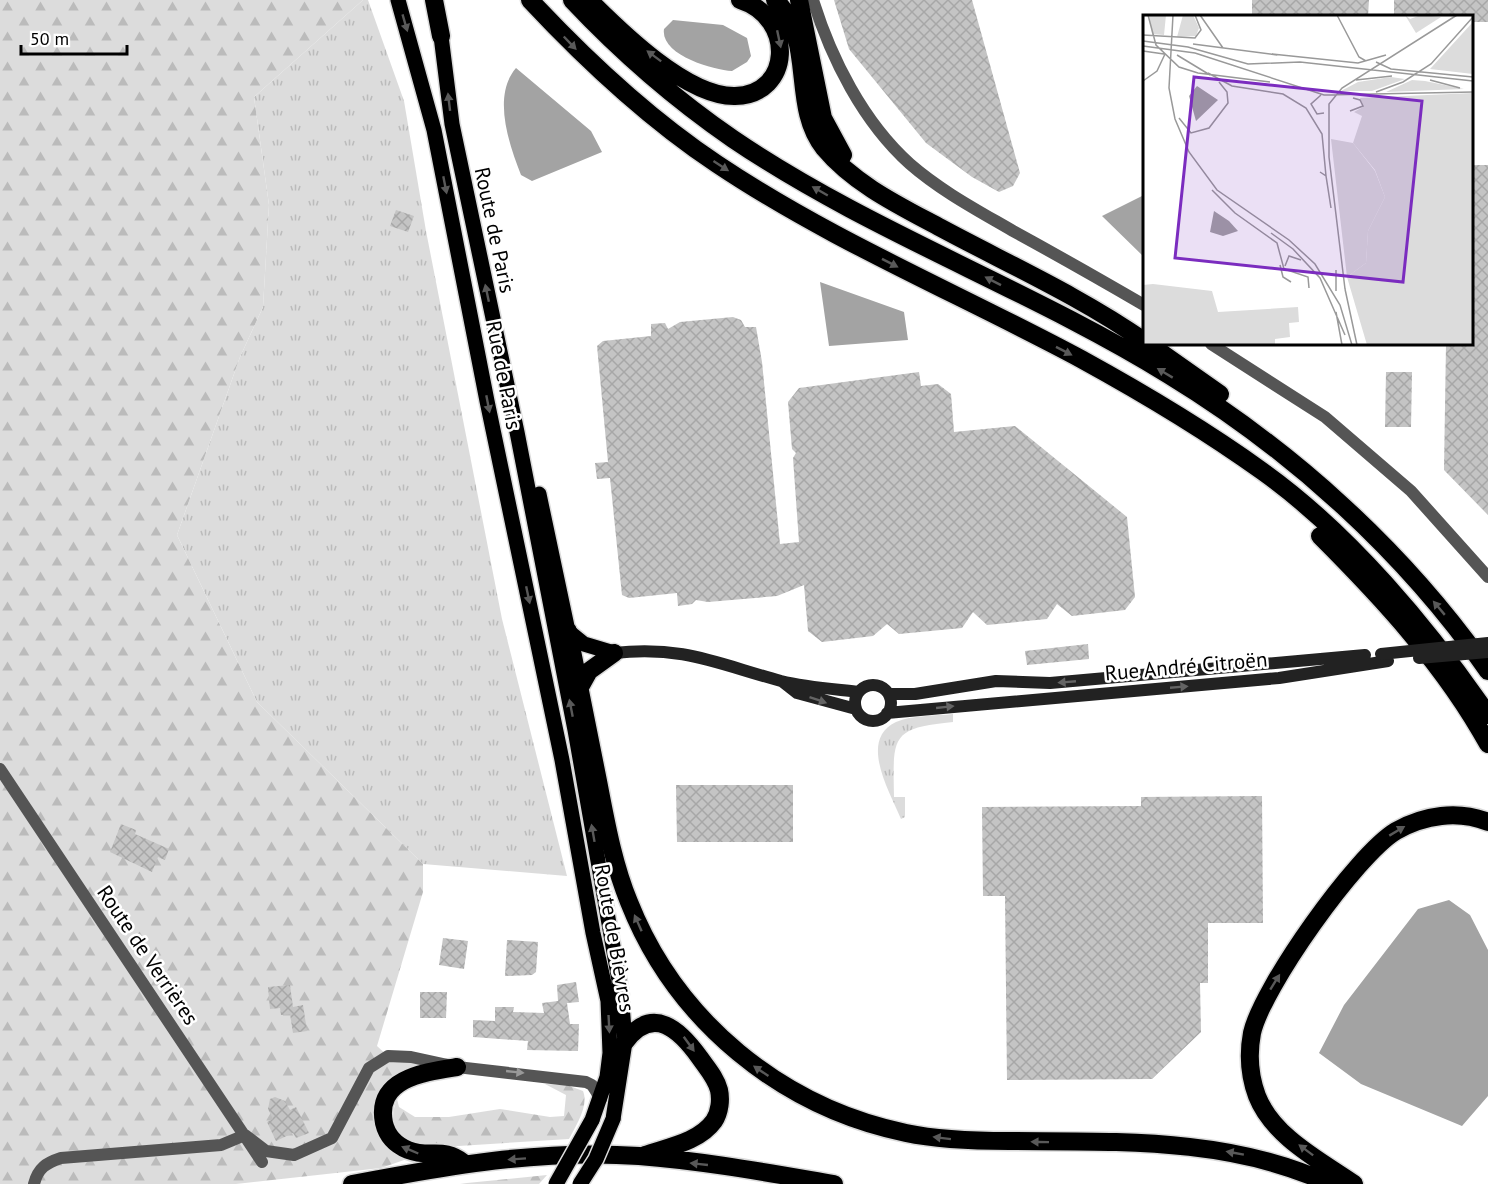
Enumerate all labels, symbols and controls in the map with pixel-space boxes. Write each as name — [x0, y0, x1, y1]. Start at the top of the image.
one-way arrow — [401, 14, 410, 32]
inset map — [1143, 15, 1473, 345]
scale bar — [21, 18, 128, 56]
text: 50 m — [30, 27, 69, 50]
one-way arrow — [774, 30, 784, 48]
one-way arrow — [563, 35, 577, 49]
one-way arrow — [646, 51, 661, 63]
one-way arrow — [444, 92, 454, 111]
one-way arrow — [713, 160, 729, 171]
street label: Route de Paris — [469, 165, 521, 295]
one-way arrow — [441, 176, 450, 195]
one-way arrow — [811, 186, 828, 196]
one-way arrow — [881, 257, 899, 267]
one-way arrow — [985, 276, 1002, 285]
one-way arrow — [482, 283, 491, 302]
street label: Rue de Paris — [480, 318, 528, 432]
one-way arrow — [1055, 345, 1073, 355]
one-way arrow — [1157, 367, 1173, 378]
one-way arrow — [484, 395, 493, 414]
one-way arrow — [524, 586, 533, 605]
one-way arrow — [1433, 600, 1446, 616]
street label: Rue André Citroën — [1104, 645, 1268, 687]
one-way arrow — [1057, 677, 1076, 687]
one-way arrow — [1170, 682, 1189, 692]
one-way arrow — [809, 695, 827, 705]
one-way arrow — [566, 698, 575, 717]
one-way arrow — [936, 702, 955, 712]
one-way arrow — [588, 824, 597, 843]
one-way arrow — [1389, 826, 1405, 837]
street label: Route de Bièvres — [589, 862, 641, 1014]
street label: Route de Verrières — [91, 880, 205, 1030]
one-way arrow — [633, 914, 642, 932]
one-way arrow — [1269, 973, 1280, 990]
one-way arrow — [604, 1014, 613, 1033]
one-way arrow — [683, 1036, 696, 1052]
one-way arrow — [754, 1065, 770, 1077]
one-way arrow — [506, 1067, 525, 1077]
one-way arrow — [933, 1133, 952, 1143]
one-way arrow — [1031, 1137, 1050, 1146]
one-way arrow — [401, 1145, 419, 1154]
one-way arrow — [1299, 1145, 1314, 1157]
one-way arrow — [1225, 1148, 1244, 1157]
one-way arrow — [507, 1155, 526, 1164]
one-way arrow — [689, 1159, 708, 1169]

